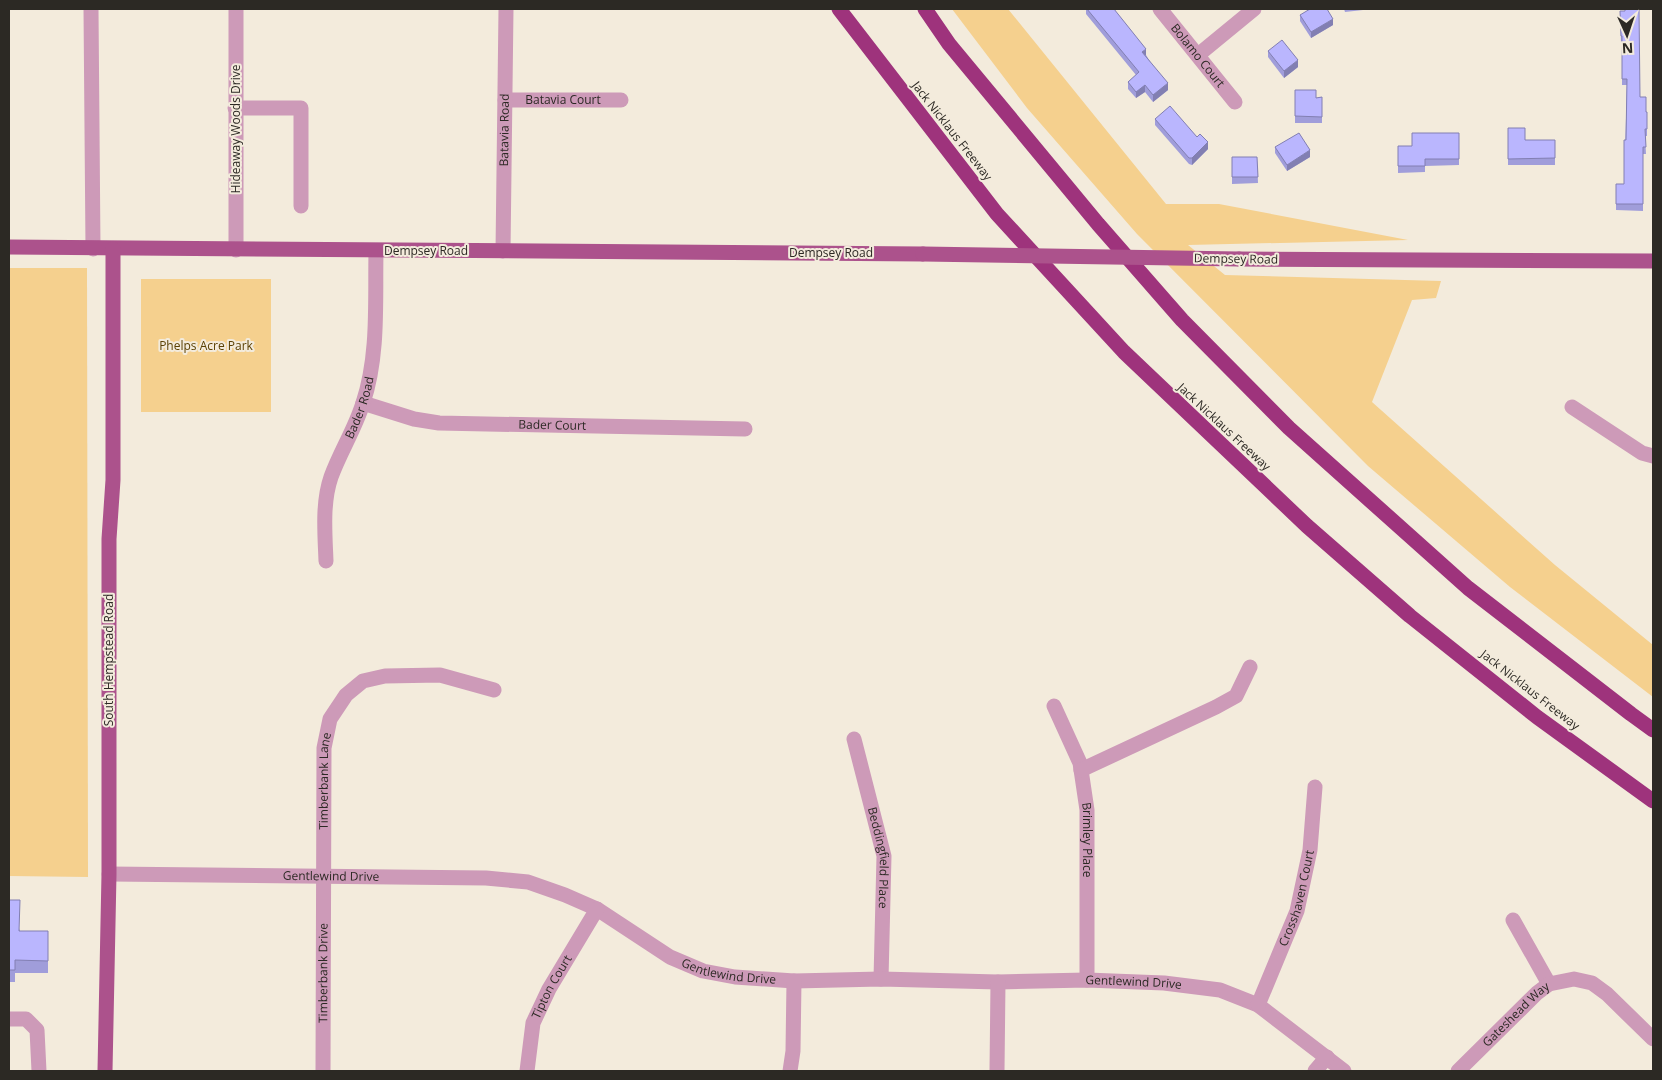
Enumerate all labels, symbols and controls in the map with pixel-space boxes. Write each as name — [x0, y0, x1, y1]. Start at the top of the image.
north arrow — [1602, 10, 1652, 60]
street label: Bolamo Court — [1167, 20, 1229, 91]
text: N — [1622, 39, 1634, 58]
street label: Hideaway Woods Drive — [227, 64, 244, 193]
street label: Jack Nicklaus Freeway — [908, 77, 997, 185]
street label: Batavia Court — [525, 91, 601, 108]
street label: Batavia Road — [495, 93, 513, 167]
street label: Dempsey Road — [384, 242, 468, 259]
street label: Dempsey Road — [789, 244, 873, 261]
street label: Dempsey Road — [1194, 249, 1278, 268]
park label: Phelps Acre Park — [159, 337, 254, 354]
street label: Bader Road — [340, 375, 378, 441]
street label: Jack Nicklaus Freeway — [1173, 378, 1275, 475]
street label: Bader Court — [518, 416, 586, 434]
street label: South Hempstead Road — [100, 594, 117, 726]
street label: Jack Nicklaus Freeway — [1476, 645, 1584, 734]
street label: Timberbank Lane — [315, 730, 335, 830]
street label: Brimley Place — [1078, 801, 1096, 878]
street label: Beddingfield Place — [864, 805, 893, 909]
street label: Crosshaven Court — [1274, 848, 1318, 949]
street label: Gentlewind Drive — [283, 867, 380, 885]
street label: Timberbank Drive — [314, 923, 331, 1023]
street label: Tipton Court — [527, 952, 576, 1021]
street label: Gentlewind Drive — [679, 954, 777, 988]
street label: Gentlewind Drive — [1085, 971, 1183, 993]
street label: Gateshead Way — [1478, 977, 1553, 1050]

